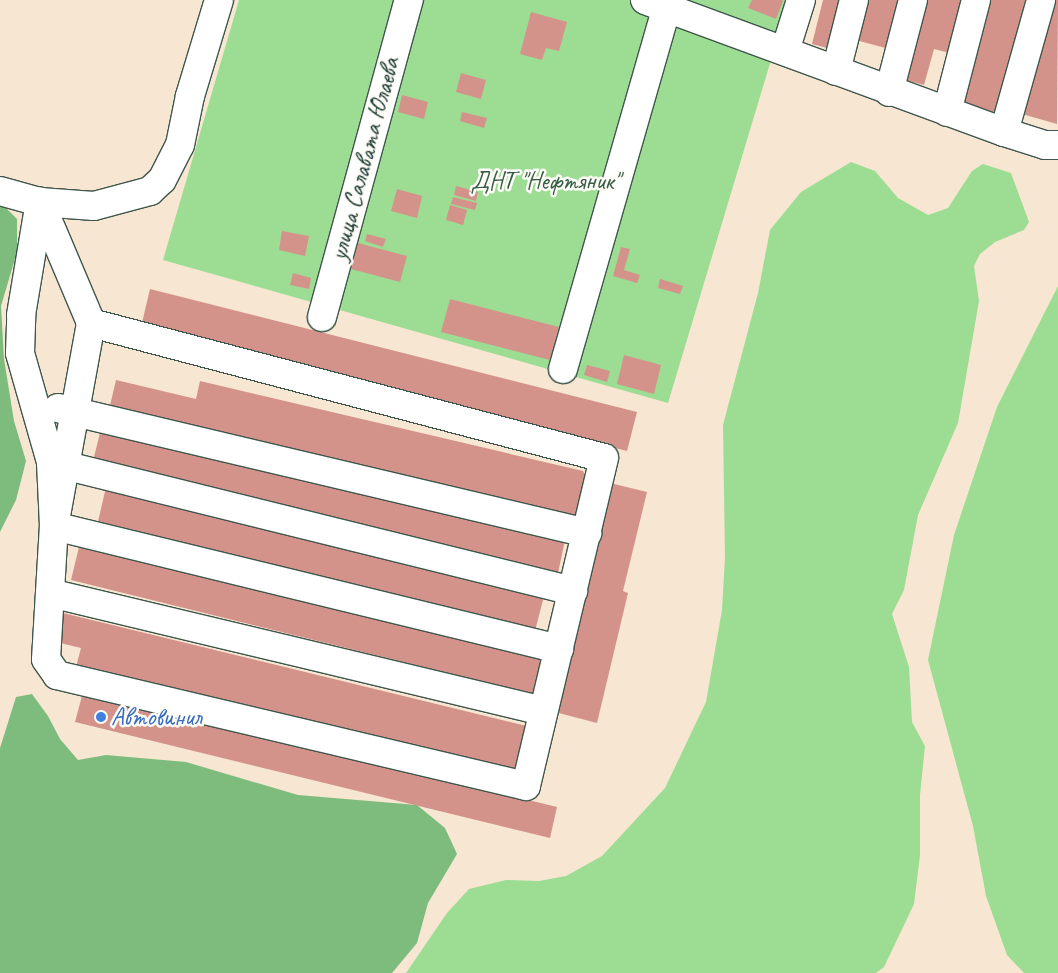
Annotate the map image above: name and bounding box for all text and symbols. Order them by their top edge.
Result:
street label: улица Салавата Юлаева [324,54,406,264]
park label: ДНТ "Нефтяник" [471,166,619,196]
place label: Автовинил [111,702,201,732]
marker: Автовинил [95,711,107,723]

